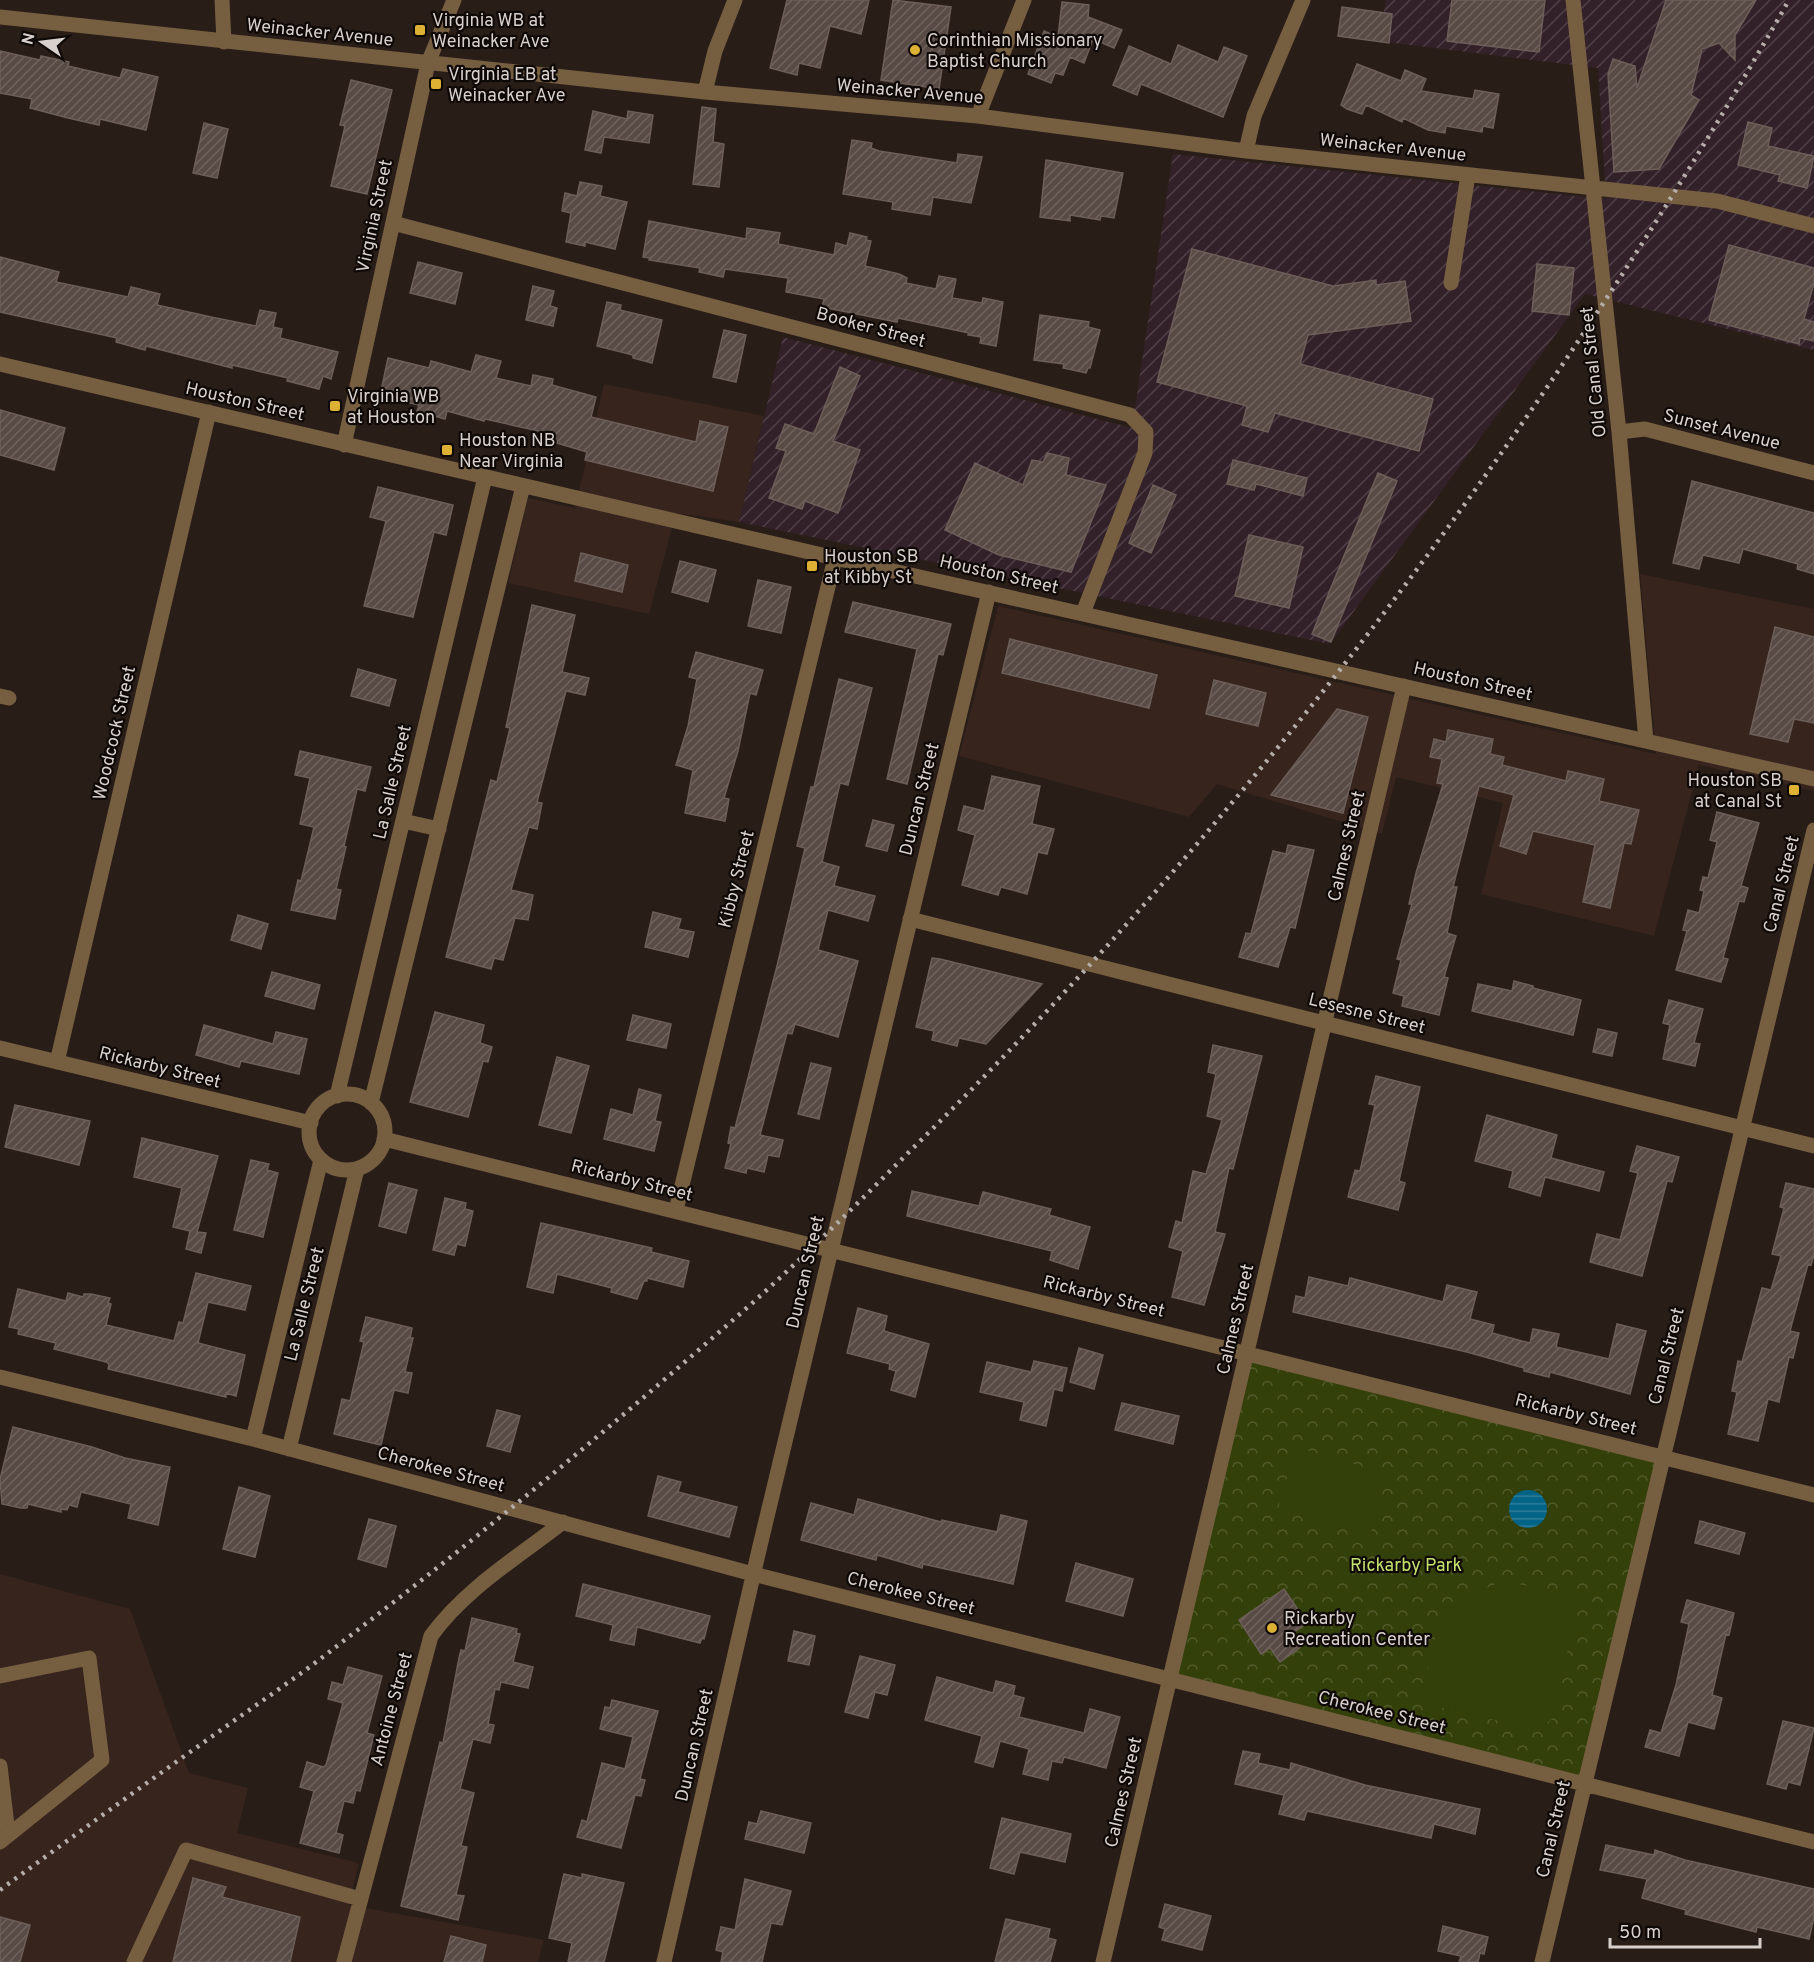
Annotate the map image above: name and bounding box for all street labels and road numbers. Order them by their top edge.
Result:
street label: Weinacker Avenue [245,14,394,53]
street label: Weinacker Avenue [835,75,984,110]
street label: Weinacker Avenue [1318,129,1467,168]
street label: Virginia Street [352,157,399,275]
street label: Booker Street [814,303,928,354]
street label: Old Canal Street [1576,305,1613,439]
street label: Houston Street [183,378,306,427]
street label: Sunset Avenue [1661,405,1782,456]
street label: Houston Street [937,551,1060,600]
street label: Houston Street [1411,658,1534,707]
street label: Woodcock Street [89,664,142,803]
street label: La Salle Street [369,723,418,842]
street label: Duncan Street [895,741,946,858]
street label: Calmes Street [1324,789,1371,904]
street label: Kibby Street [714,828,761,931]
street label: Canal Street [1759,833,1806,935]
street label: Lesesne Street [1306,989,1427,1040]
street label: Rickarby Street [96,1042,223,1095]
street label: Rickarby Street [568,1155,695,1208]
street label: Duncan Street [782,1214,831,1331]
street label: La Salle Street [280,1245,331,1364]
street label: Calmes Street [1213,1262,1260,1377]
street label: Rickarby Street [1040,1271,1167,1324]
street label: Canal Street [1644,1305,1691,1407]
street label: Rickarby Street [1512,1389,1639,1442]
street label: Cherokee Street [374,1442,507,1499]
street label: Cherokee Street [844,1567,977,1621]
street label: Antoine Street [366,1650,419,1769]
street label: Cherokee Street [1315,1686,1448,1740]
street label: Duncan Street [671,1687,720,1804]
street label: Calmes Street [1101,1735,1148,1850]
street label: Canal Street [1532,1778,1577,1880]

